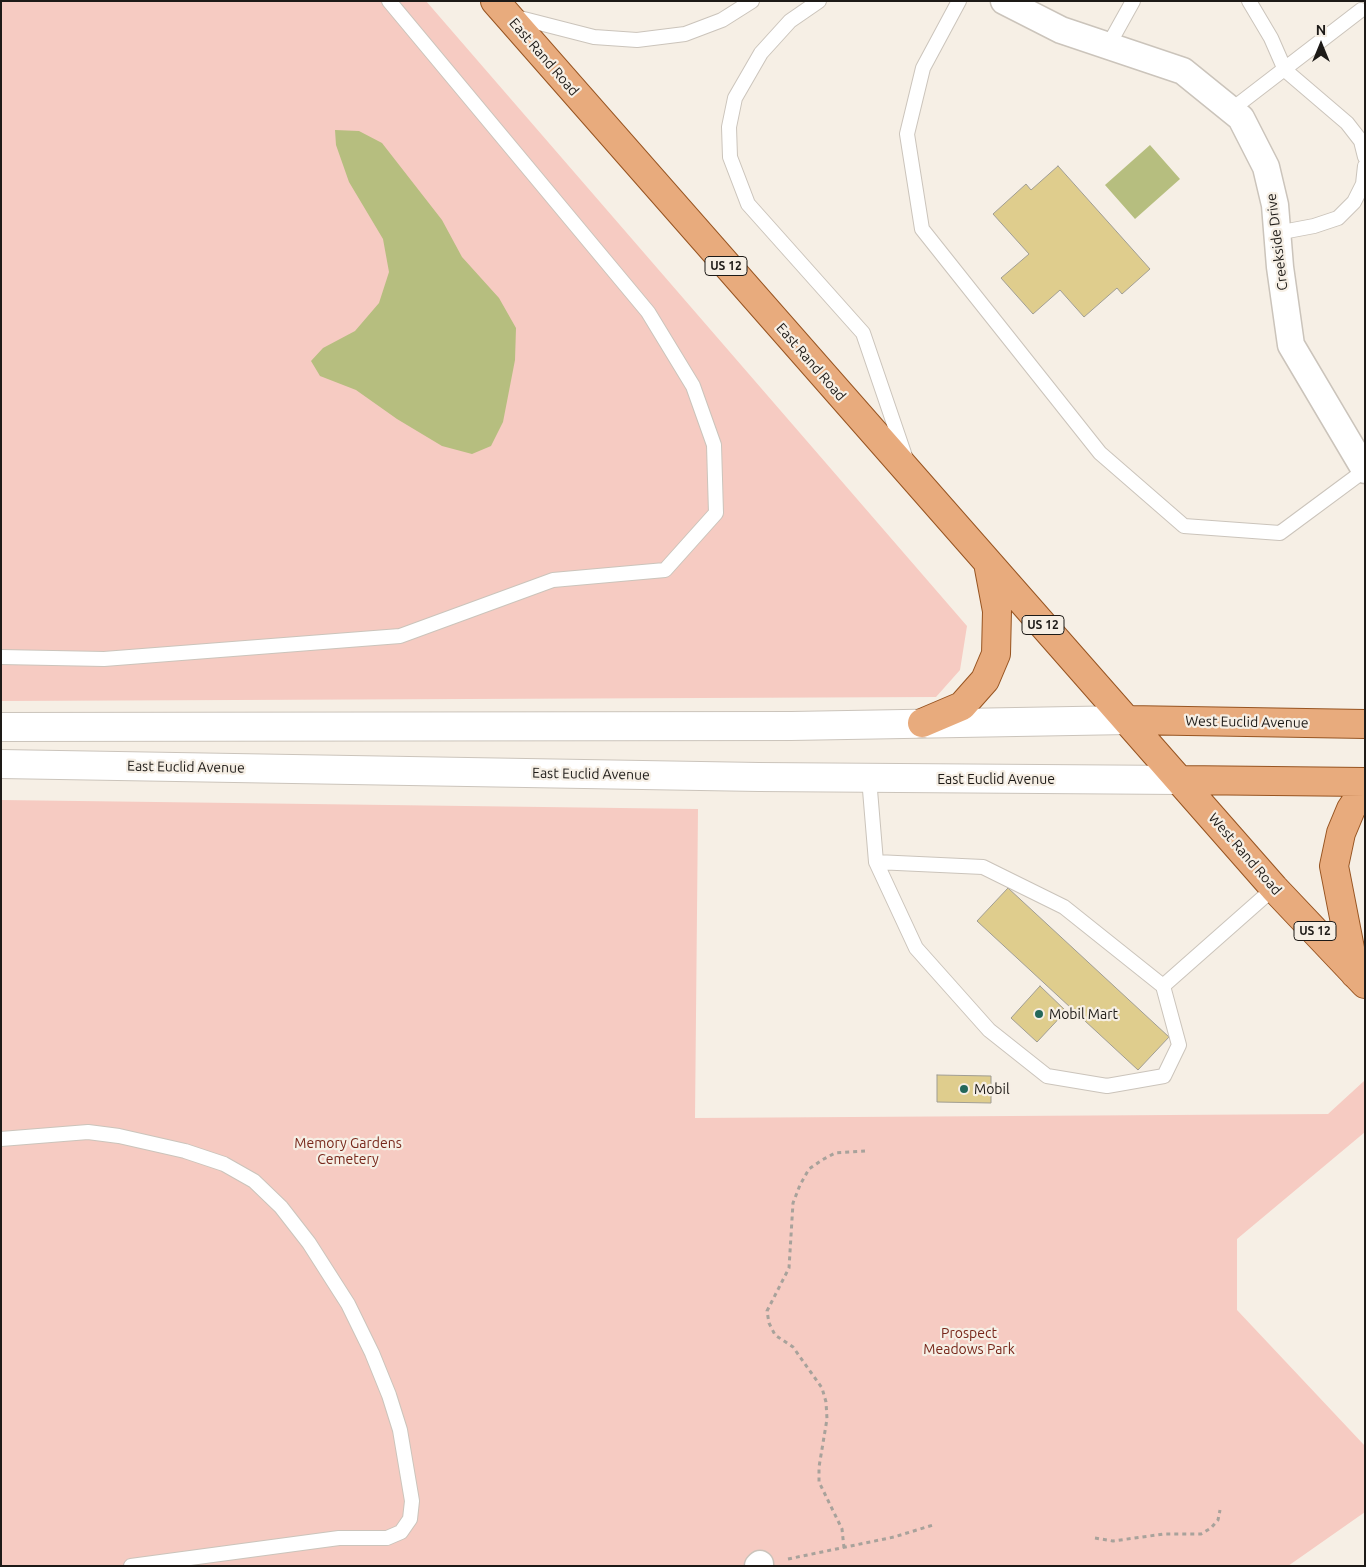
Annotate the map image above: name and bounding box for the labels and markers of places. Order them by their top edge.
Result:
place label: Mobil Mart [1049,1006,1118,1022]
marker: Mobil Mart [1033,1008,1045,1020]
place label: Mobil [974,1081,1010,1097]
marker: Mobil [958,1083,970,1095]

